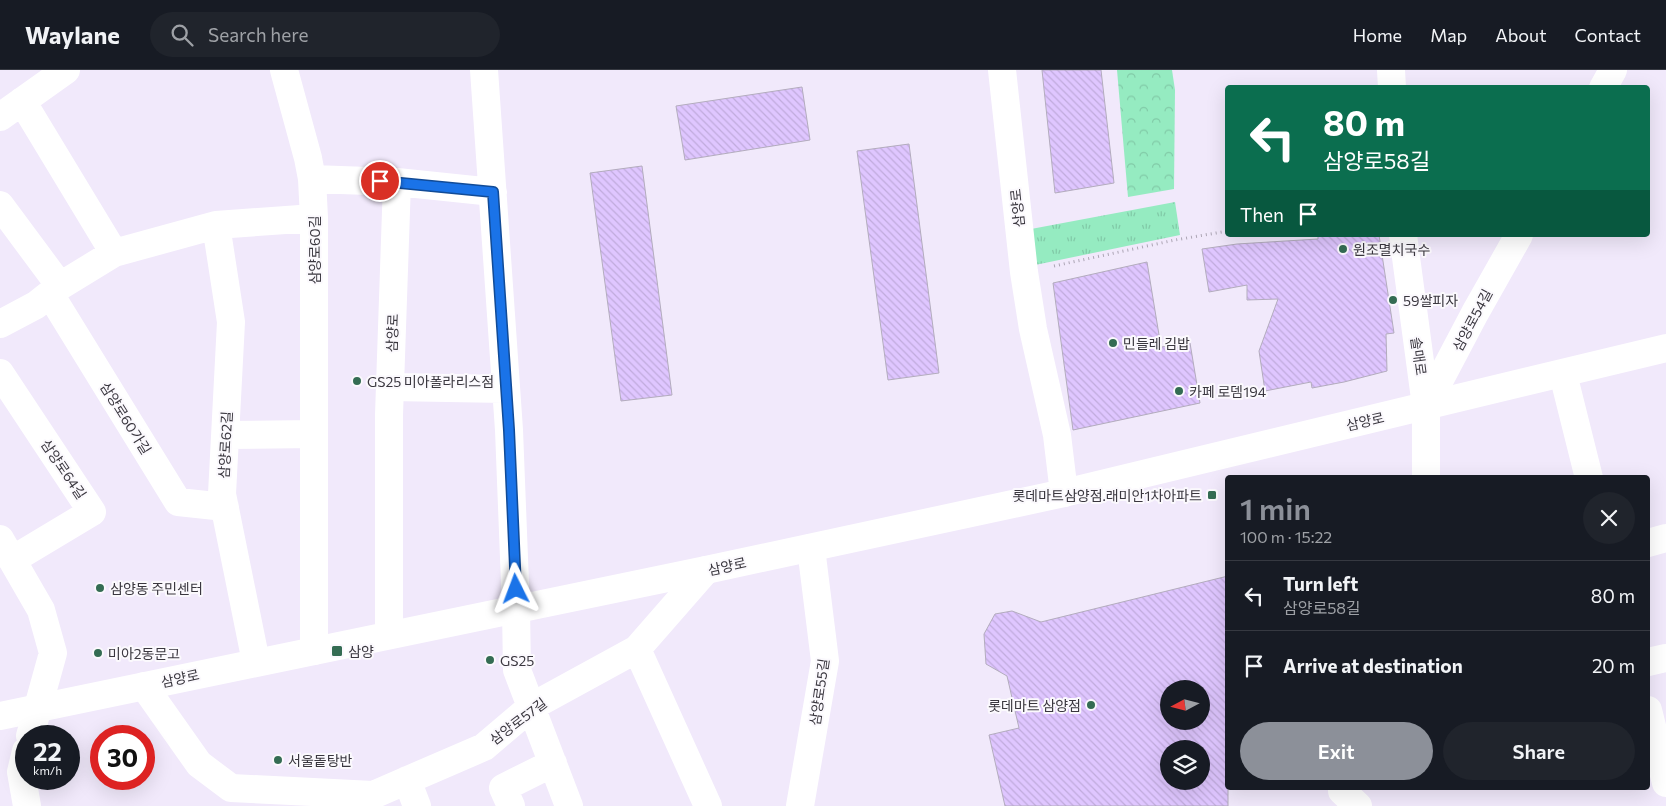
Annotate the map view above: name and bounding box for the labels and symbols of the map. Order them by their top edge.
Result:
pin [359,160,401,202]
street label: 삼양로 [1007,188,1027,228]
street label: 삼양로60길 [306,215,323,285]
place label: 원조멸치국수 [1353,241,1430,258]
marker: 원조멸치국수 [1337,243,1349,255]
street label: 삼양로54길 [1449,286,1495,354]
place label: 59쌀피자 [1403,292,1458,309]
marker: 59쌀피자 [1387,294,1399,306]
street label: 삼양로 [383,313,401,353]
place label: 민들레 김밥 [1123,335,1190,352]
street label: 솔매로 [1408,336,1430,376]
marker: 민들레 김밥 [1107,337,1119,349]
place label: GS25 미아폴라리스점 [367,373,494,390]
marker: GS25 미아폴라리스점 [351,375,363,387]
street label: 삼양로60가길 [97,379,155,457]
place label: 카페 로뎀194 [1189,383,1267,400]
marker: 카페 로뎀194 [1173,385,1185,397]
street label: 삼양로 [1344,408,1386,434]
street label: 삼양로62길 [215,411,235,479]
street label: 삼양로64길 [38,436,90,502]
place label: 롯데마트삼양점.래미안1차아파트 [1012,487,1202,504]
marker: 롯데마트삼양점.래미안1차아파트 [1206,489,1218,501]
street label: 삼양로 [706,554,748,578]
position arrow [489,562,541,614]
place label: 삼양동 주민센터 [110,580,203,597]
marker: 삼양동 주민센터 [94,582,106,594]
place label: 삼양 [348,643,374,660]
marker: 삼양 [330,644,344,658]
place label: 미아2동문고 [108,645,180,662]
marker: 미아2동문고 [92,647,104,659]
place label: GS25 [500,652,534,669]
marker: GS25 [484,654,496,666]
street label: 삼양로55길 [806,657,832,727]
street label: 삼양로 [159,666,201,690]
north arrow [1160,680,1210,730]
street label: 삼양로57길 [486,694,550,748]
place label: 롯데마트 삼양점 [988,697,1081,714]
marker: 롯데마트 삼양점 [1085,699,1097,711]
speed limit sign: 30 [90,725,155,790]
place label: 서울돝탕반 [288,752,353,769]
marker: 서울돝탕반 [272,754,284,766]

